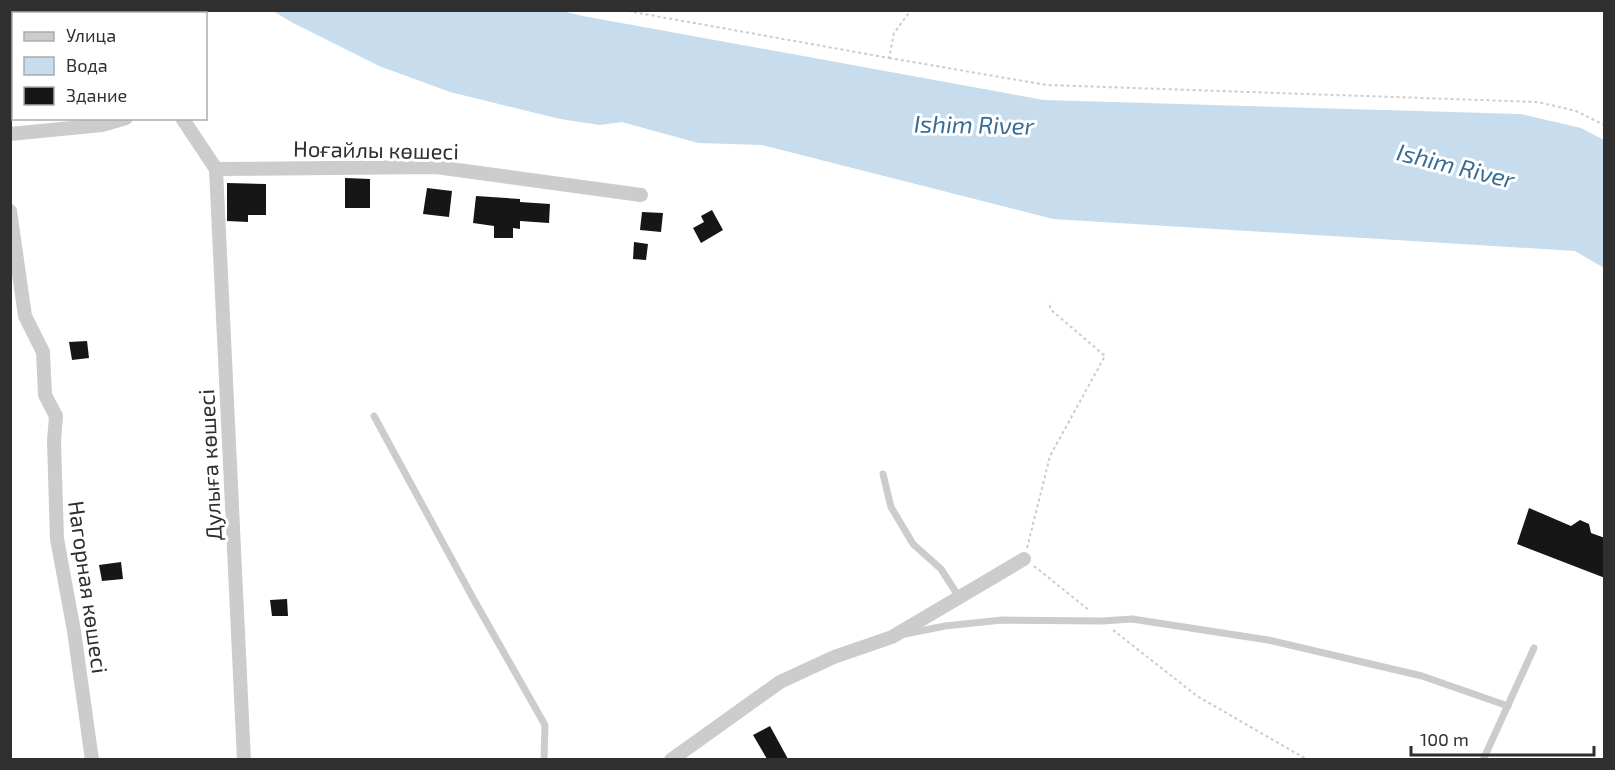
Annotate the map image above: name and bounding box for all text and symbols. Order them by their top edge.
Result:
legend [12,12,207,120]
text: Улица [66,24,116,46]
text: Вода [66,54,108,76]
text: Здание [66,84,127,106]
water label: Ishim River [914,108,1035,140]
street label: Ноғайлы көшесі [293,135,459,163]
water label: Ishim River [1394,136,1518,194]
street label: Дулыға көшесі [192,389,227,541]
street label: Нагорная көшесі [64,499,114,675]
scale bar [1411,719,1594,757]
text: 100 m [1420,728,1469,750]

